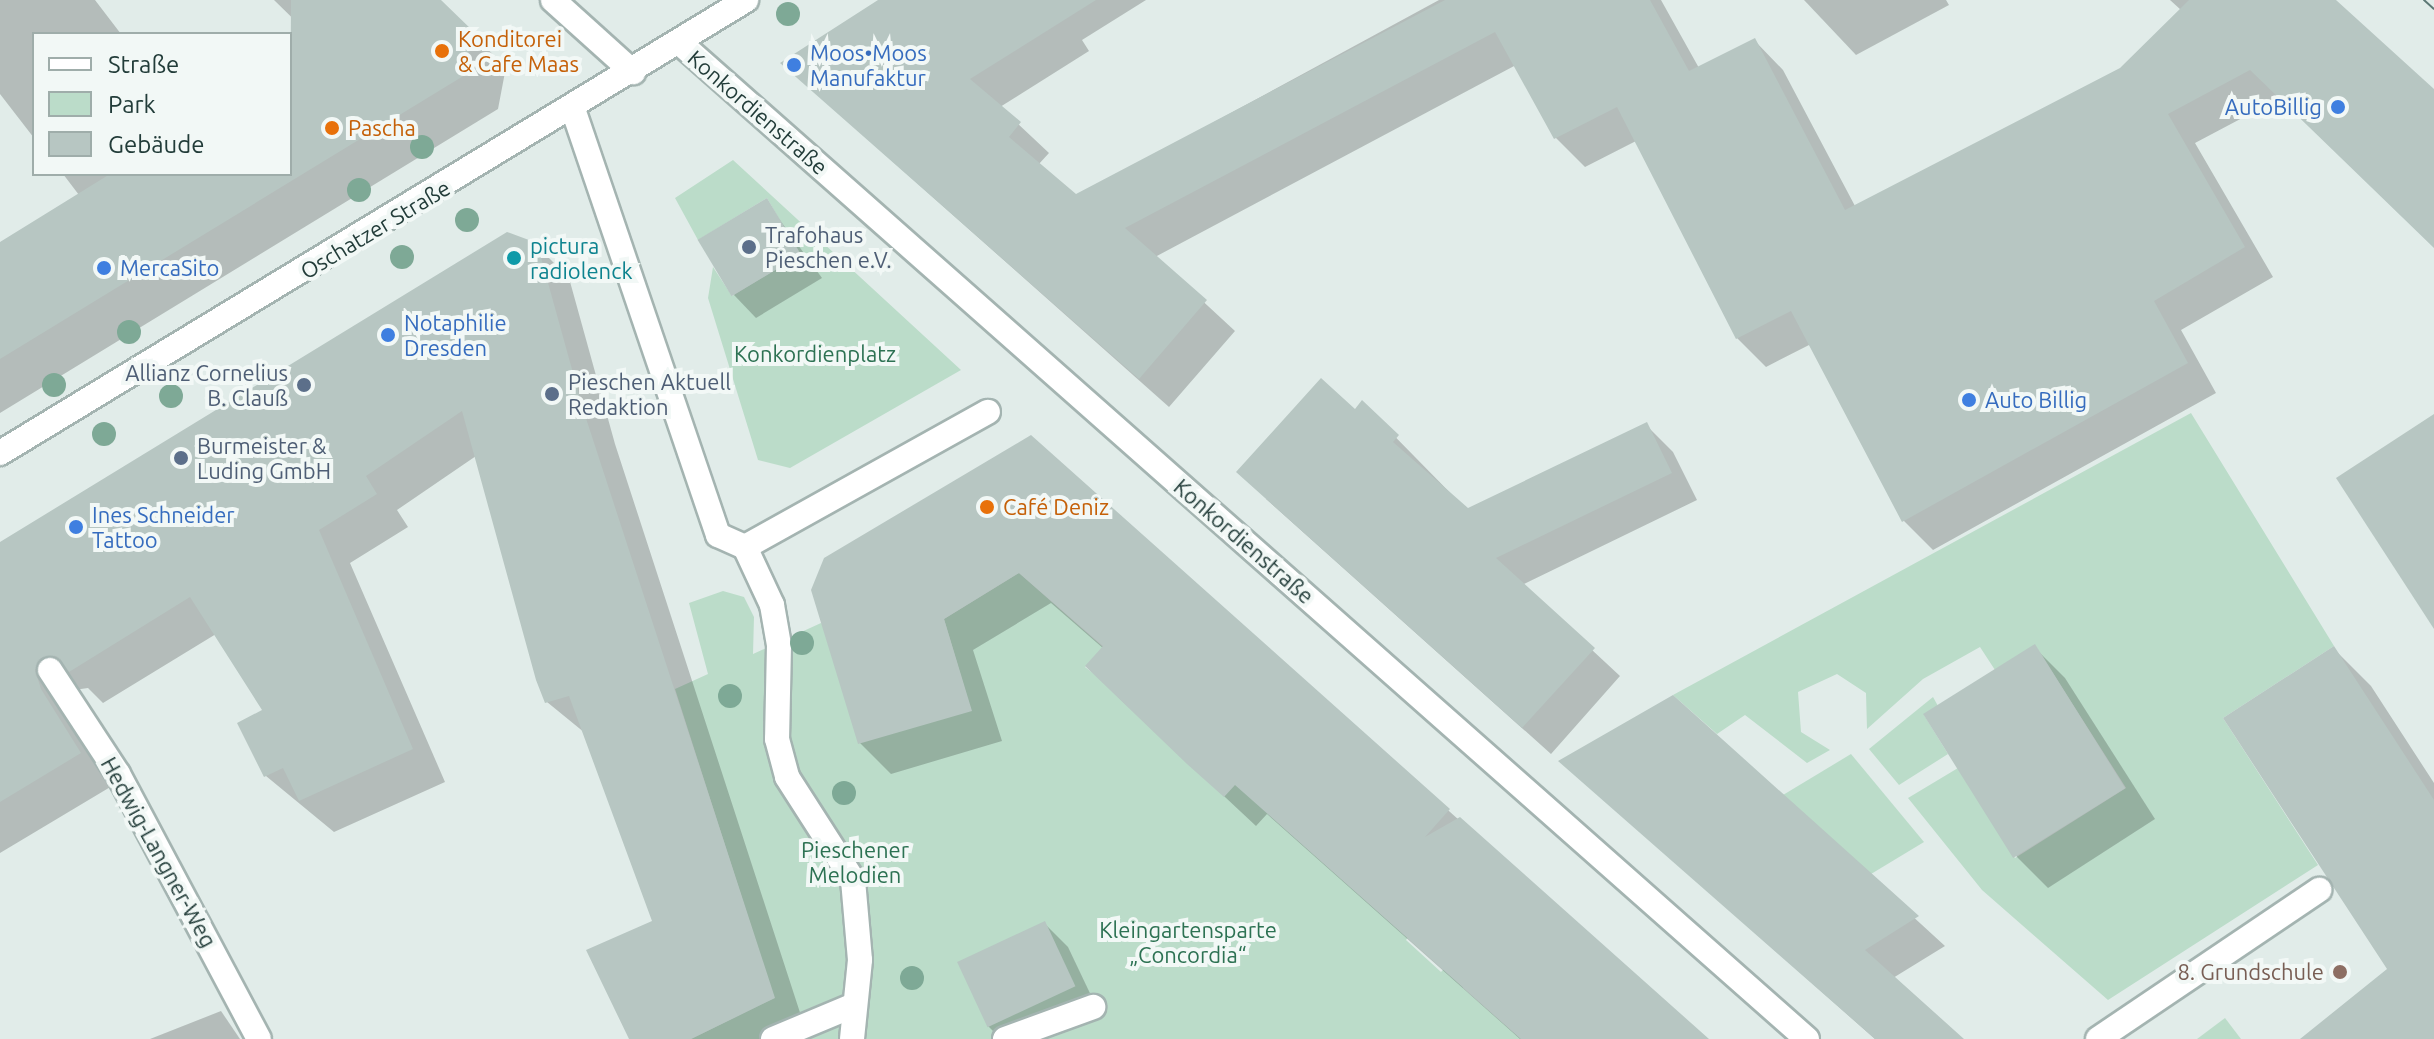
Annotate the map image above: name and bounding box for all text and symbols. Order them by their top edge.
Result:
place label: Konditorei & Cafe Maas [458,25,579,76]
legend [32,32,292,176]
place label: Moos•Moos Manufaktur [810,39,927,90]
marker: Konditorei & Cafe Maas [433,42,451,60]
street label: Konkordienstraße [683,44,833,180]
text: Straße [108,51,179,78]
marker: Moos•Moos Manufaktur [785,56,803,74]
text: Park [108,91,156,118]
place label: AutoBillig [2225,94,2322,120]
marker: AutoBillig [2329,98,2347,116]
place label: Pascha [348,115,416,141]
marker: Pascha [323,119,341,137]
text: Gebäude [108,131,205,158]
street label: Oschatzer Straße [295,174,455,284]
place label: Trafohaus Pieschen e.V. [765,221,892,272]
place label: pictura radiolenck [530,232,633,284]
marker: Trafohaus Pieschen e.V. [740,238,758,256]
marker: pictura radiolenck [505,249,523,267]
place label: MercaSito [120,255,219,281]
marker: MercaSito [95,259,113,277]
place label: Notaphilie Dresden [404,309,507,360]
marker: Notaphilie Dresden [379,326,397,344]
park label: Konkordienplatz [734,341,896,367]
place label: Allianz Cornelius B. Clauß [125,359,288,410]
place label: Pieschen Aktuell Redaktion [568,368,731,420]
marker: Allianz Cornelius B. Clauß [295,376,313,394]
marker: Pieschen Aktuell Redaktion [543,385,561,403]
place label: Auto Billig [1985,387,2087,413]
marker: Auto Billig [1960,391,1978,409]
place label: Burmeister & Luding GmbH [197,432,331,484]
marker: Burmeister & Luding GmbH [172,449,190,467]
street label: Konkordienstraße [1169,473,1319,609]
place label: Café Deniz [1003,494,1109,520]
marker: Café Deniz [978,498,996,516]
place label: Ines Schneider Tattoo [92,501,235,552]
marker: Ines Schneider Tattoo [67,518,85,536]
street label: Hedwig-Langner-Weg [96,752,222,952]
park label: Pieschener Melodien [801,836,909,888]
park label: Kleingartensparte „Concordia“ [1099,916,1277,968]
place label: 8. Grundschule [2177,959,2324,985]
marker: 8. Grundschule [2331,963,2349,981]

